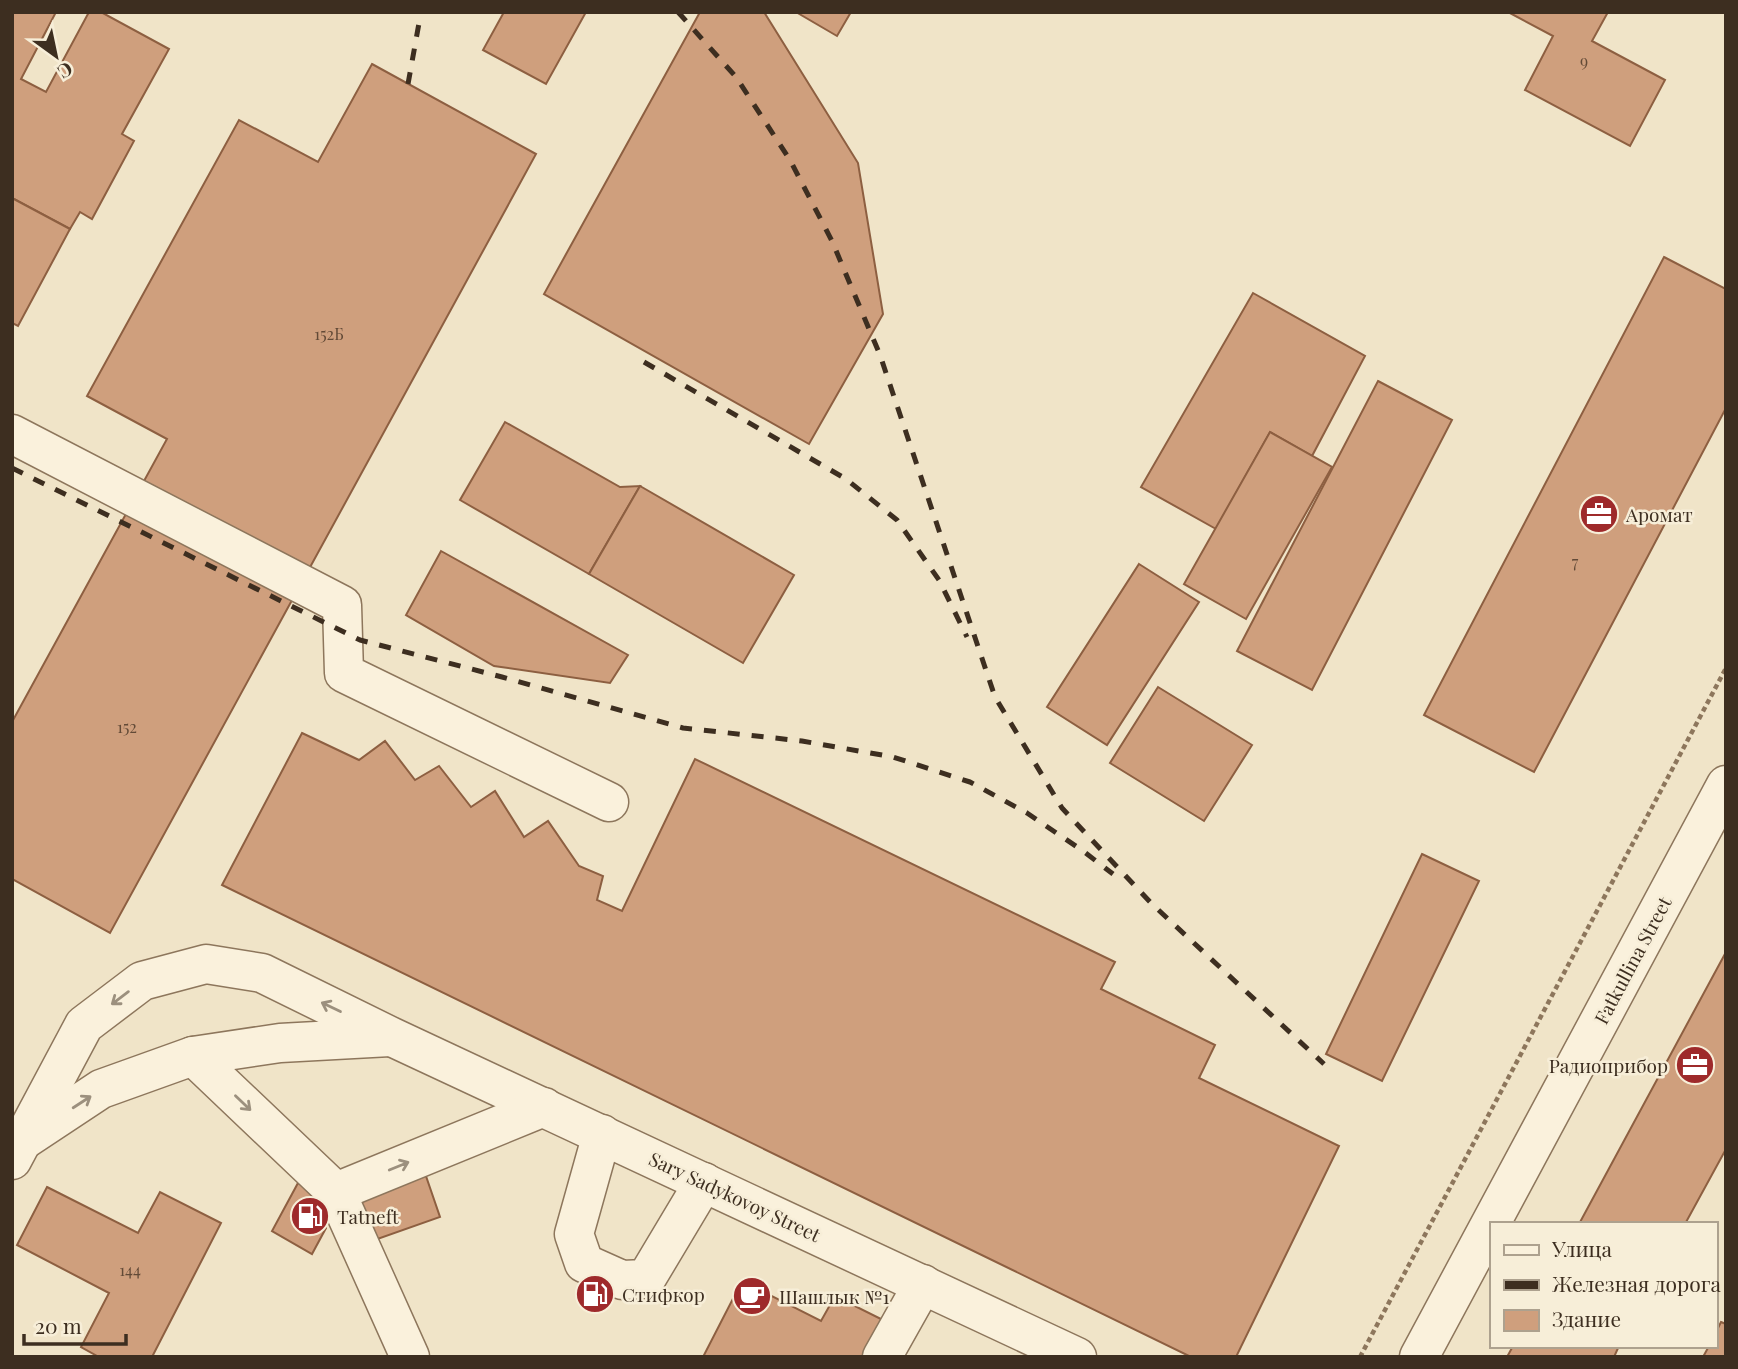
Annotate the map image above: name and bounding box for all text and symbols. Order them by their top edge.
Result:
north arrow [21,21,91,91]
house number: 9 [1580,50,1588,71]
text: С [53,57,79,86]
house number: 152Б [314,323,344,344]
office icon: Аромат [1578,493,1620,535]
place label: Аромат [1625,501,1693,527]
house number: 7 [1572,551,1579,572]
house number: 152 [117,716,137,737]
street label: Fatkullina Street [1587,891,1677,1028]
one-way arrow [111,991,130,1006]
one-way arrow [321,999,342,1013]
office icon: Радиоприбор [1674,1044,1716,1086]
place label: Радиоприбор [1549,1052,1668,1078]
one-way arrow [71,1095,91,1109]
one-way arrow [234,1095,251,1112]
street label: Sary Sadykovoy Street [645,1145,825,1247]
one-way arrow [387,1159,409,1172]
fuel station icon: Tatneft [289,1195,331,1237]
place label: Tatneft [337,1203,399,1229]
legend [1490,1222,1717,1348]
text: Улица [1551,1234,1613,1262]
house number: 144 [119,1259,141,1280]
text: Железная дорога [1552,1269,1721,1297]
fuel station icon: Стифкор [574,1273,616,1315]
cafe icon: Шашлык №1 [731,1275,773,1317]
place label: Стифкор [622,1281,705,1307]
place label: Шашлык №1 [779,1283,890,1309]
scale bar [24,1302,126,1346]
text: Здание [1552,1304,1621,1332]
text: 20 m [35,1311,82,1339]

